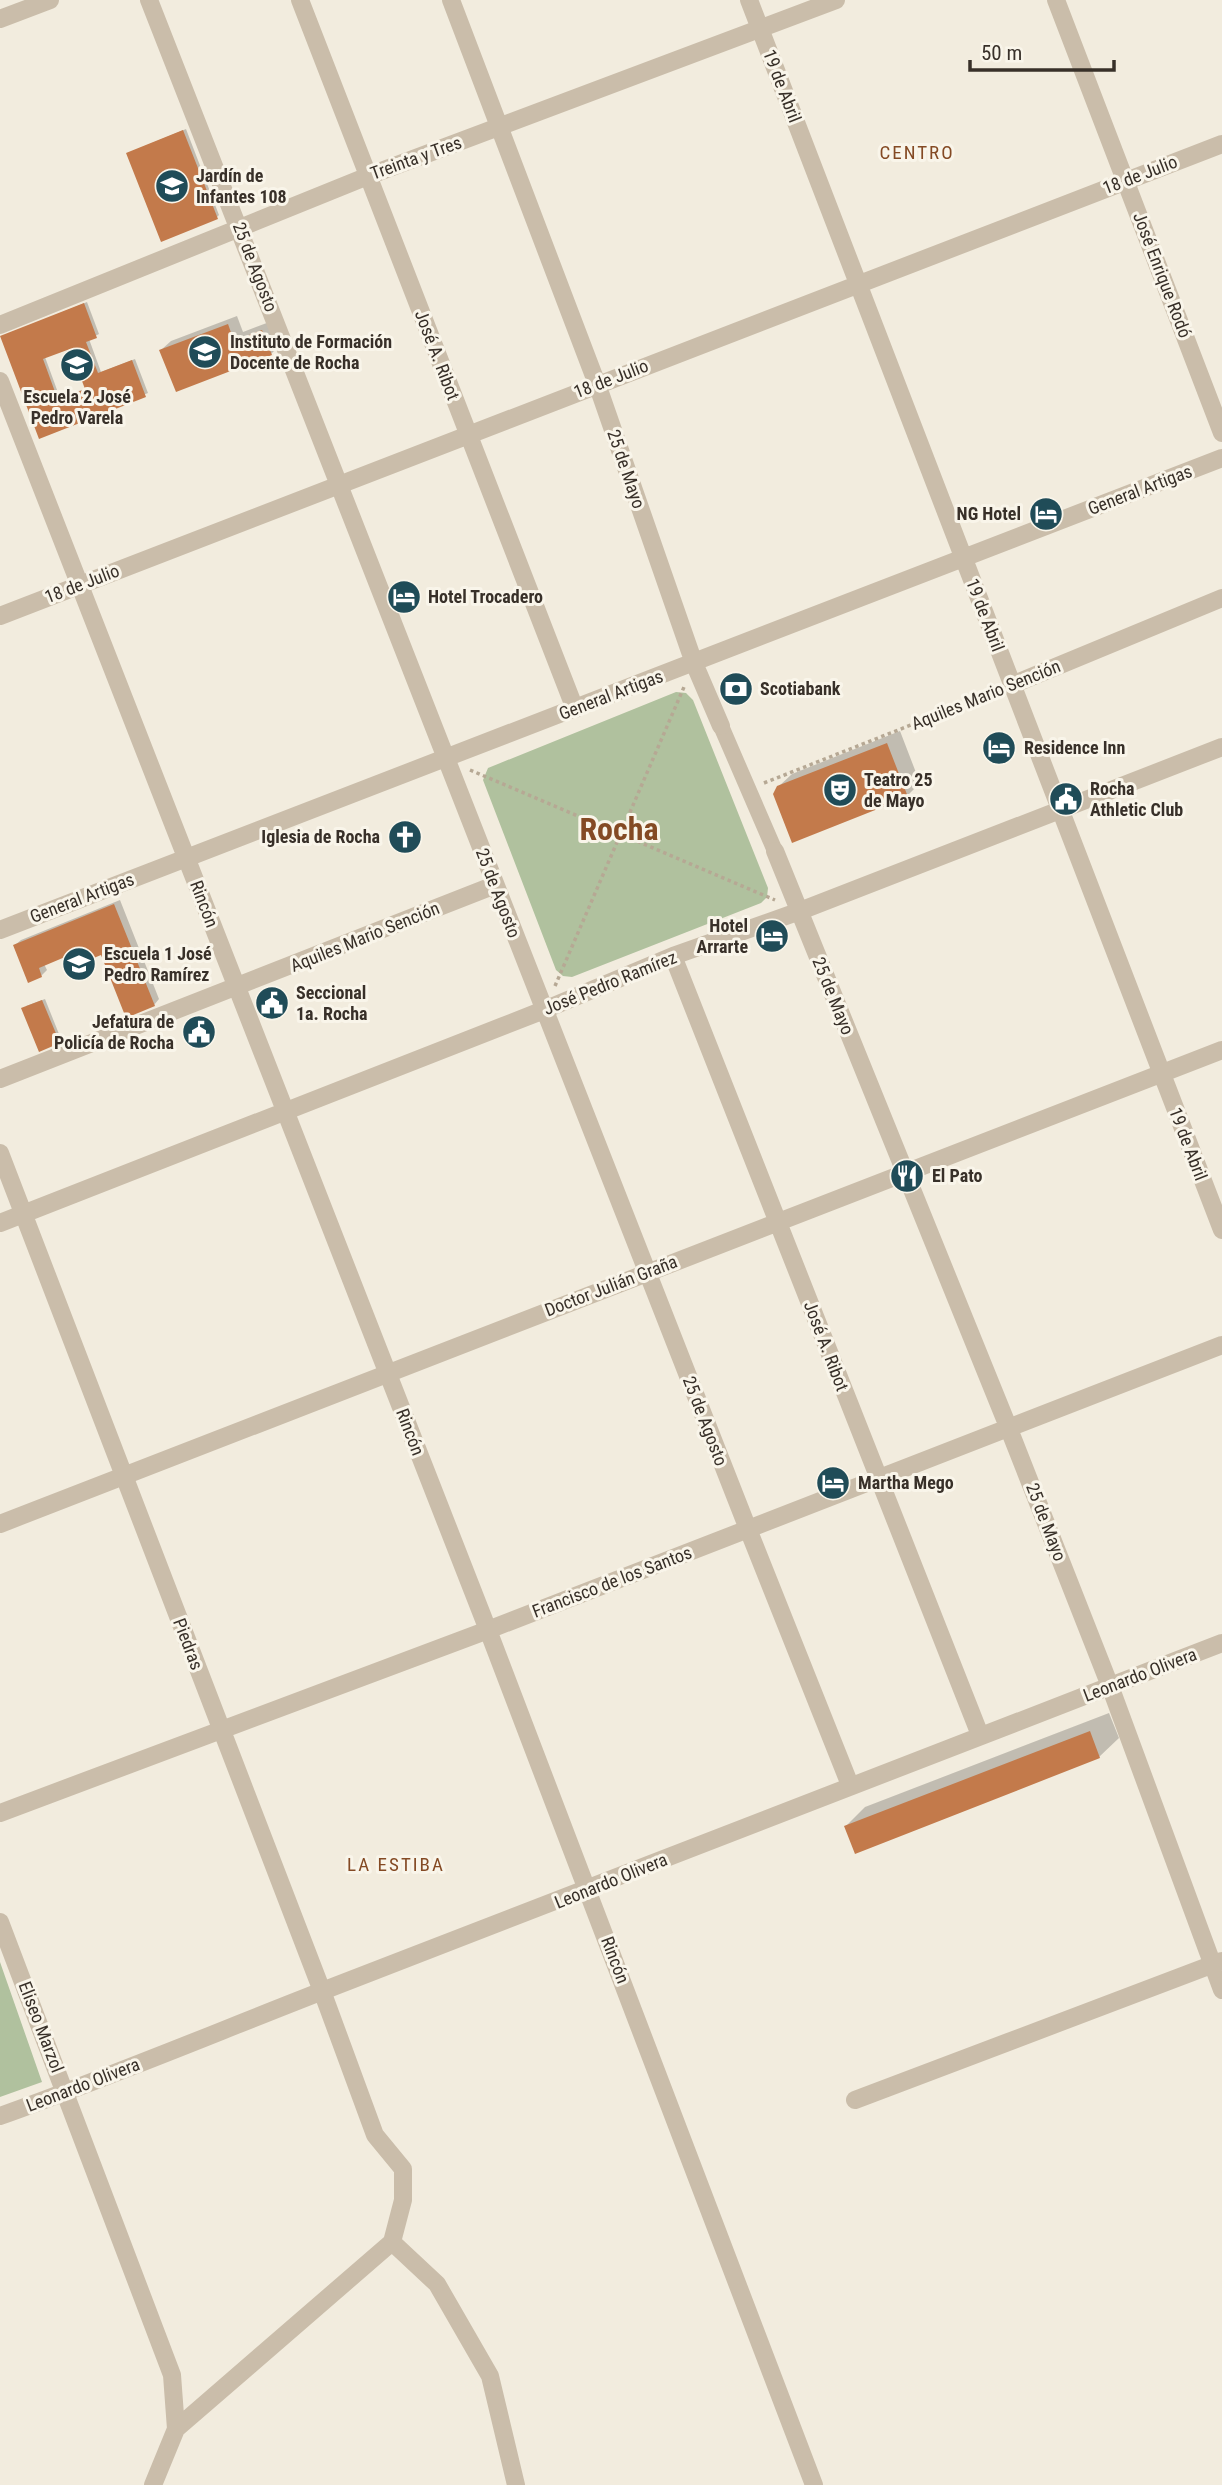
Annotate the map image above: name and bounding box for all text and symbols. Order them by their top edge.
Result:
scale bar [970,28,1114,72]
text: 50 m [981,41,1022,65]
street label: 19 de Abril [759,46,806,125]
street label: Treinta y Tres [367,131,464,184]
district label: CENTRO [879,141,955,164]
street label: 18 de Julio [1100,151,1180,198]
place label: Jardín de Infantes 108 [196,165,287,207]
school or university icon: Jardín de Infantes 108 [153,167,191,205]
street label: José Enrique Rodó [1129,209,1196,340]
street label: 25 de Agosto [229,219,282,315]
street label: José A. Ribot [411,307,464,403]
place label: Instituto de Formación Docente de Rocha [230,331,392,373]
school or university icon: Instituto de Formación Docente de Rocha [186,333,224,371]
school or university icon: Escuela 2 José Pedro Varela [58,346,96,384]
street label: 18 de Julio [571,355,651,402]
place label: Escuela 2 José Pedro Varela [23,386,131,428]
street label: 25 de Mayo [603,427,650,511]
street label: General Artigas [1085,460,1195,519]
hotel icon: NG Hotel [1027,495,1065,533]
place label: NG Hotel [957,503,1021,524]
street label: 18 de Julio [42,560,122,607]
street label: 19 de Abril [962,575,1009,654]
hotel icon: Hotel Trocadero [385,578,423,616]
place label: Hotel Trocadero [428,586,543,607]
street label: Aquiles Mario Sención [908,655,1063,734]
street label: General Artigas [556,665,666,724]
bank icon: Scotiabank [717,670,755,708]
place label: Scotiabank [760,678,841,699]
hotel icon: Residence Inn [980,729,1018,767]
place label: Residence Inn [1024,737,1125,758]
place label: Teatro 25 de Mayo [864,769,933,811]
theatre icon: Teatro 25 de Mayo [821,771,859,809]
place label: Rocha Athletic Club [1090,778,1183,820]
public building icon: Rocha Athletic Club [1047,780,1085,818]
district label: Rocha [579,810,659,848]
church icon: Iglesia de Rocha [386,818,424,856]
place label: Iglesia de Rocha [261,826,380,847]
street label: 25 de Agosto [472,845,525,941]
street label: General Artigas [27,868,137,927]
street label: Rincón [186,877,223,930]
street label: Aquiles Mario Sención [287,897,442,976]
place label: Hotel Arrarte [697,915,748,957]
hotel icon: Hotel Arrarte [753,917,791,955]
place label: Escuela 1 José Pedro Ramírez [104,943,212,985]
school or university icon: Escuela 1 José Pedro Ramírez [60,945,98,983]
street label: José Pedro Ramírez [540,946,680,1019]
street label: 25 de Mayo [808,954,859,1038]
place label: Seccional 1a. Rocha [296,982,368,1024]
public building icon: Seccional 1a. Rocha [253,984,291,1022]
place label: Jefatura de Policía de Rocha [54,1011,174,1053]
public building icon: Jefatura de Policía de Rocha [180,1013,218,1051]
street label: 19 de Abril [1165,1104,1212,1183]
restaurant icon: El Pato [888,1157,926,1195]
place label: El Pato [932,1165,982,1186]
street label: Doctor Julián Graña [542,1251,680,1320]
street label: José A. Ribot [800,1298,853,1394]
street label: 25 de Agosto [679,1373,732,1469]
street label: Rincón [392,1405,429,1458]
hotel icon: Martha Mego [814,1464,852,1502]
place label: Martha Mego [858,1472,954,1493]
street label: 25 de Mayo [1022,1480,1071,1564]
street label: Francisco de los Santos [529,1541,695,1622]
street label: Piedras [169,1615,208,1673]
street label: Leonardo Olivera [1080,1643,1199,1706]
street label: Leonardo Olivera [551,1848,670,1913]
district label: LA ESTIBA [347,1853,445,1876]
street label: Rincón [597,1933,634,1986]
street label: Eliseo Marzol [15,1978,68,2075]
street label: Leonardo Olivera [23,2053,142,2116]

